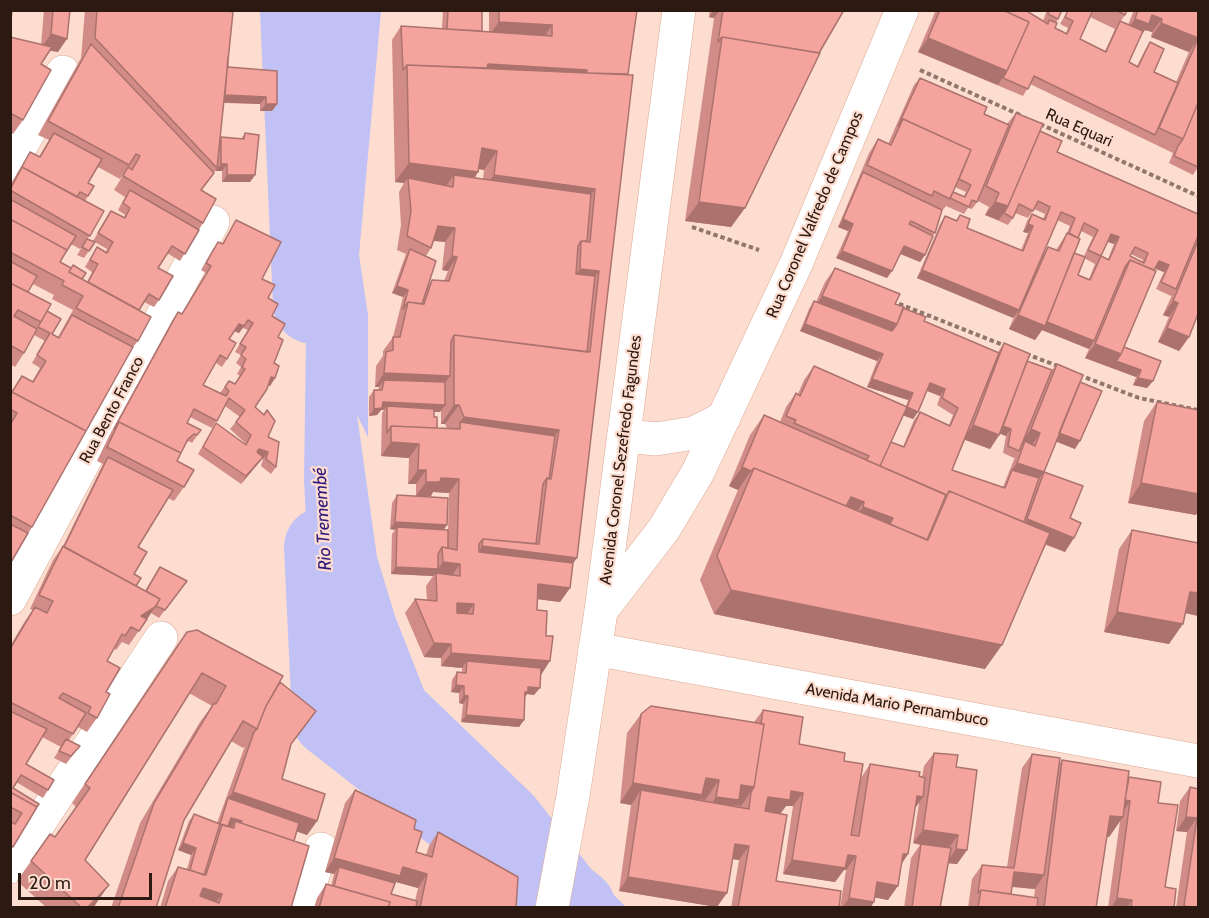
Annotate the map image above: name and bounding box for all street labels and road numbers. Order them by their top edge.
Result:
street label: Rua Equari [1043,105,1115,151]
street label: Rua Coronel Valfredo de Campos [763,109,867,321]
street label: Avenida Coronel Sezefredo Fagundes [596,334,646,586]
street label: Rua Bento Franco [76,353,148,467]
street label: Avenida Mario Pernambuco [804,679,990,731]

